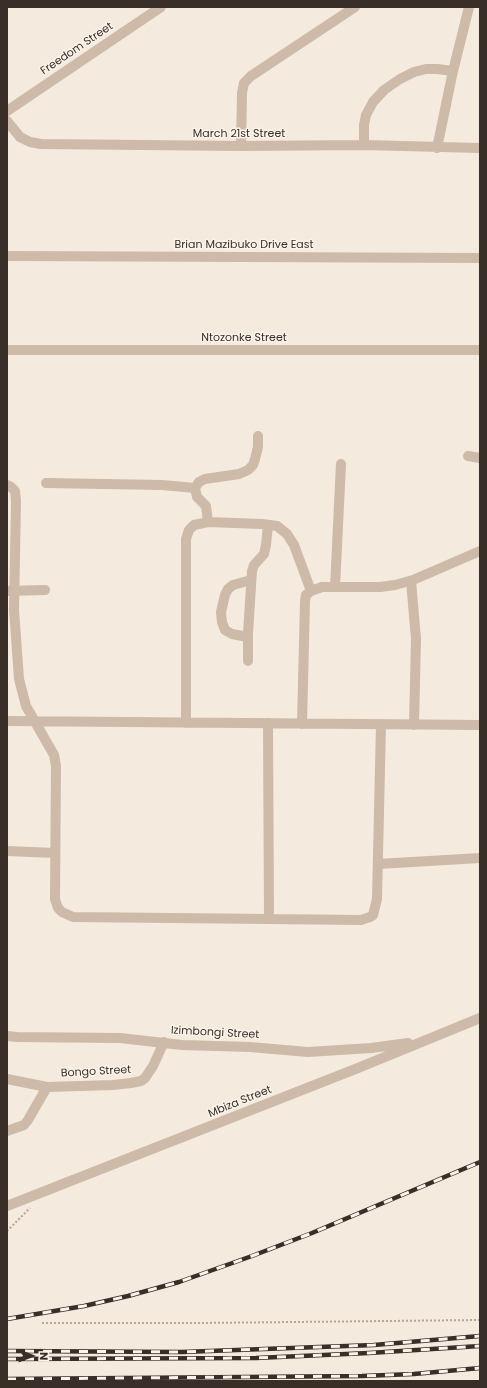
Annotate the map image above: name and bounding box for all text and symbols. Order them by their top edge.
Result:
street label: Freedom Street [38,20,116,78]
street label: March 21st Street [193,127,285,141]
street label: Brian Mazibuko Drive East [174,238,314,252]
street label: Ntozonke Street [201,331,287,345]
street label: Izimbongi Street [170,1024,260,1042]
street label: Bongo Street [60,1064,132,1080]
street label: Mbiza Street [206,1083,274,1121]
north arrow [12,1336,52,1376]
text: N [36,1352,52,1360]

